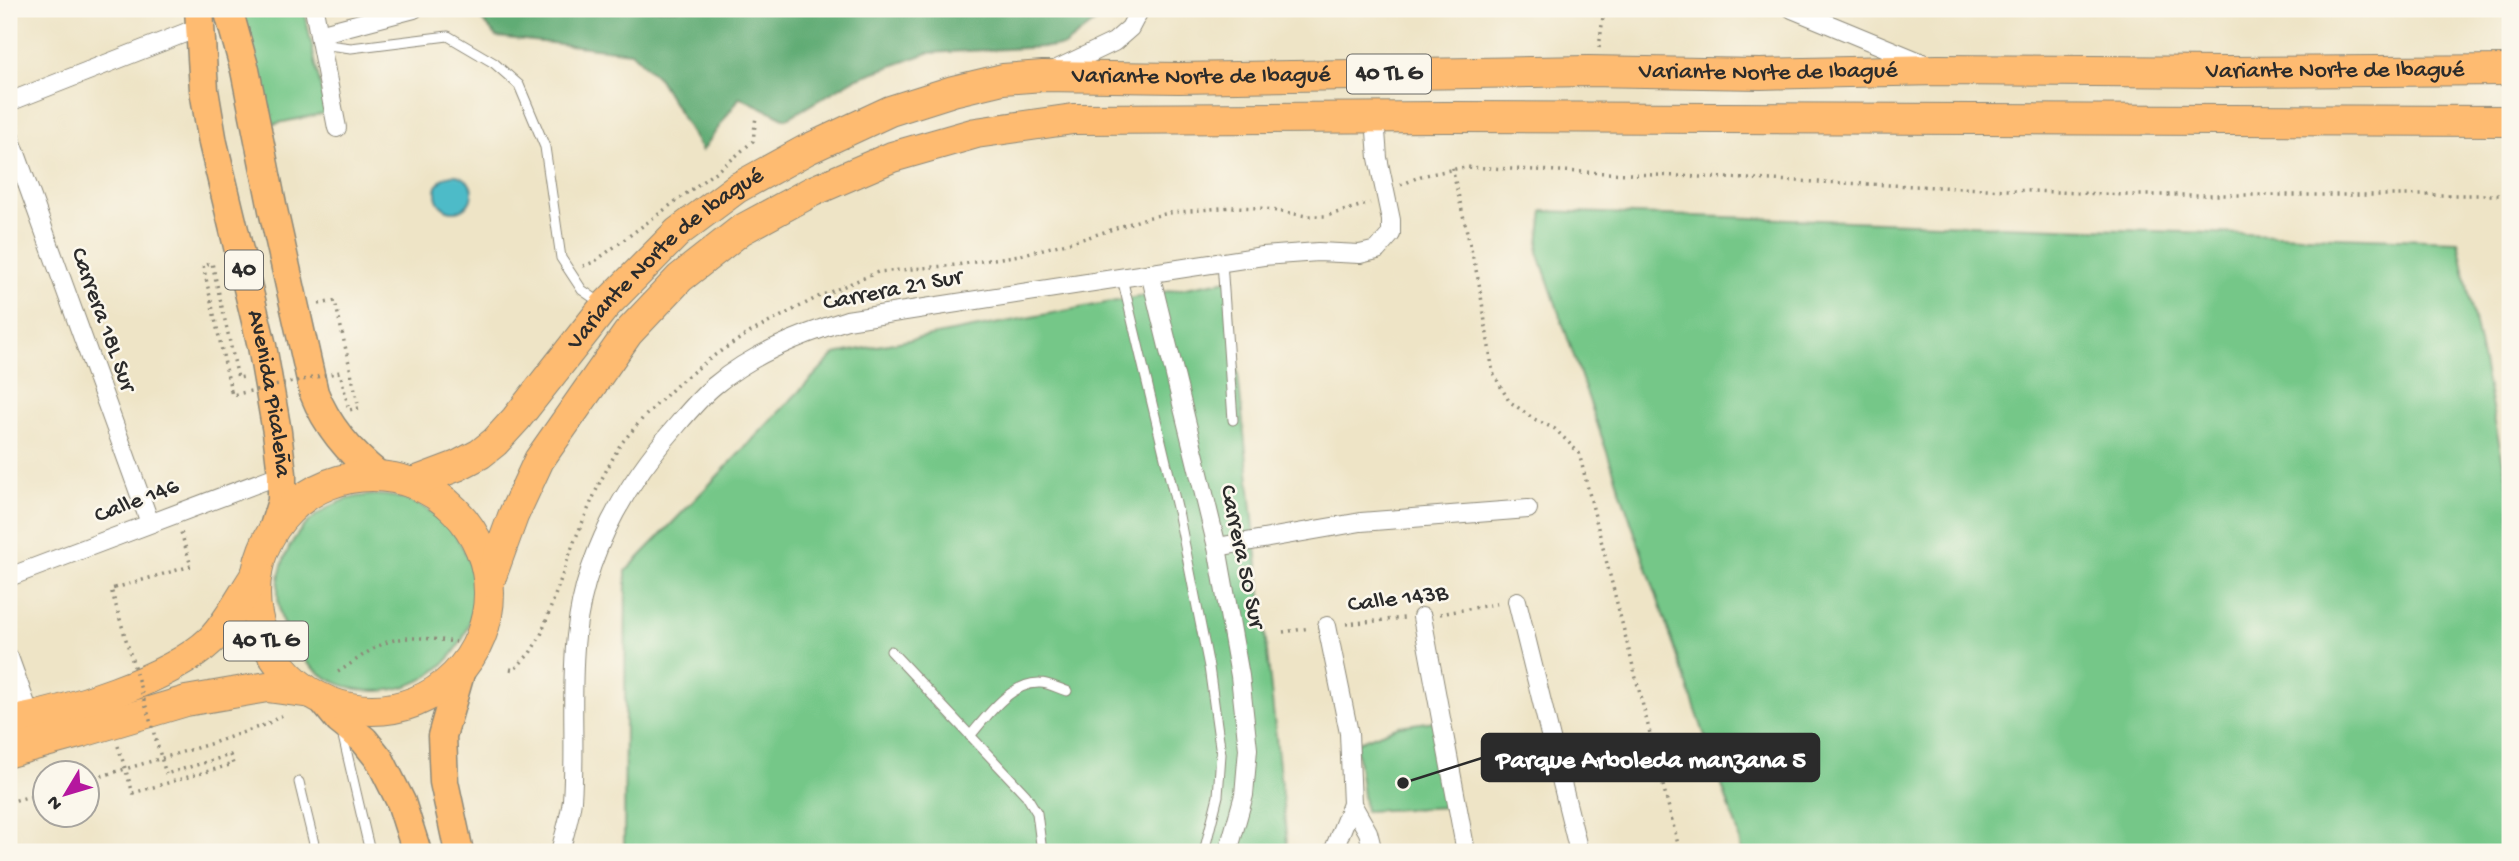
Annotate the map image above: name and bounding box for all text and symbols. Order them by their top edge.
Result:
road number: 40 TL G [1347,54,1431,94]
street label: Variante Norte de Ibagué [1637,56,1898,88]
street label: Variante Norte de Ibagué [2205,56,2465,87]
street label: Variante Norte de Ibagué [1071,61,1331,93]
street label: Variante Norte de Ibagué [560,161,770,357]
street label: Carrera 18L Sur [62,244,142,398]
road number: 40 [225,250,263,290]
street label: Carrera 21 Sur [821,263,968,319]
street label: Avenida Picaleña [239,307,297,480]
street label: Calle 146 [91,472,184,531]
street label: Carrera 50 Sur [1212,483,1271,634]
street label: Calle 143B [1346,579,1450,621]
road number: 40 TL G [224,622,308,660]
callout: Parque Arboleda manzana 5 [1482,734,1819,781]
text: Parque Arboleda manzana 5 [1494,747,1806,778]
north arrow [32,760,102,830]
text: N [42,790,68,814]

